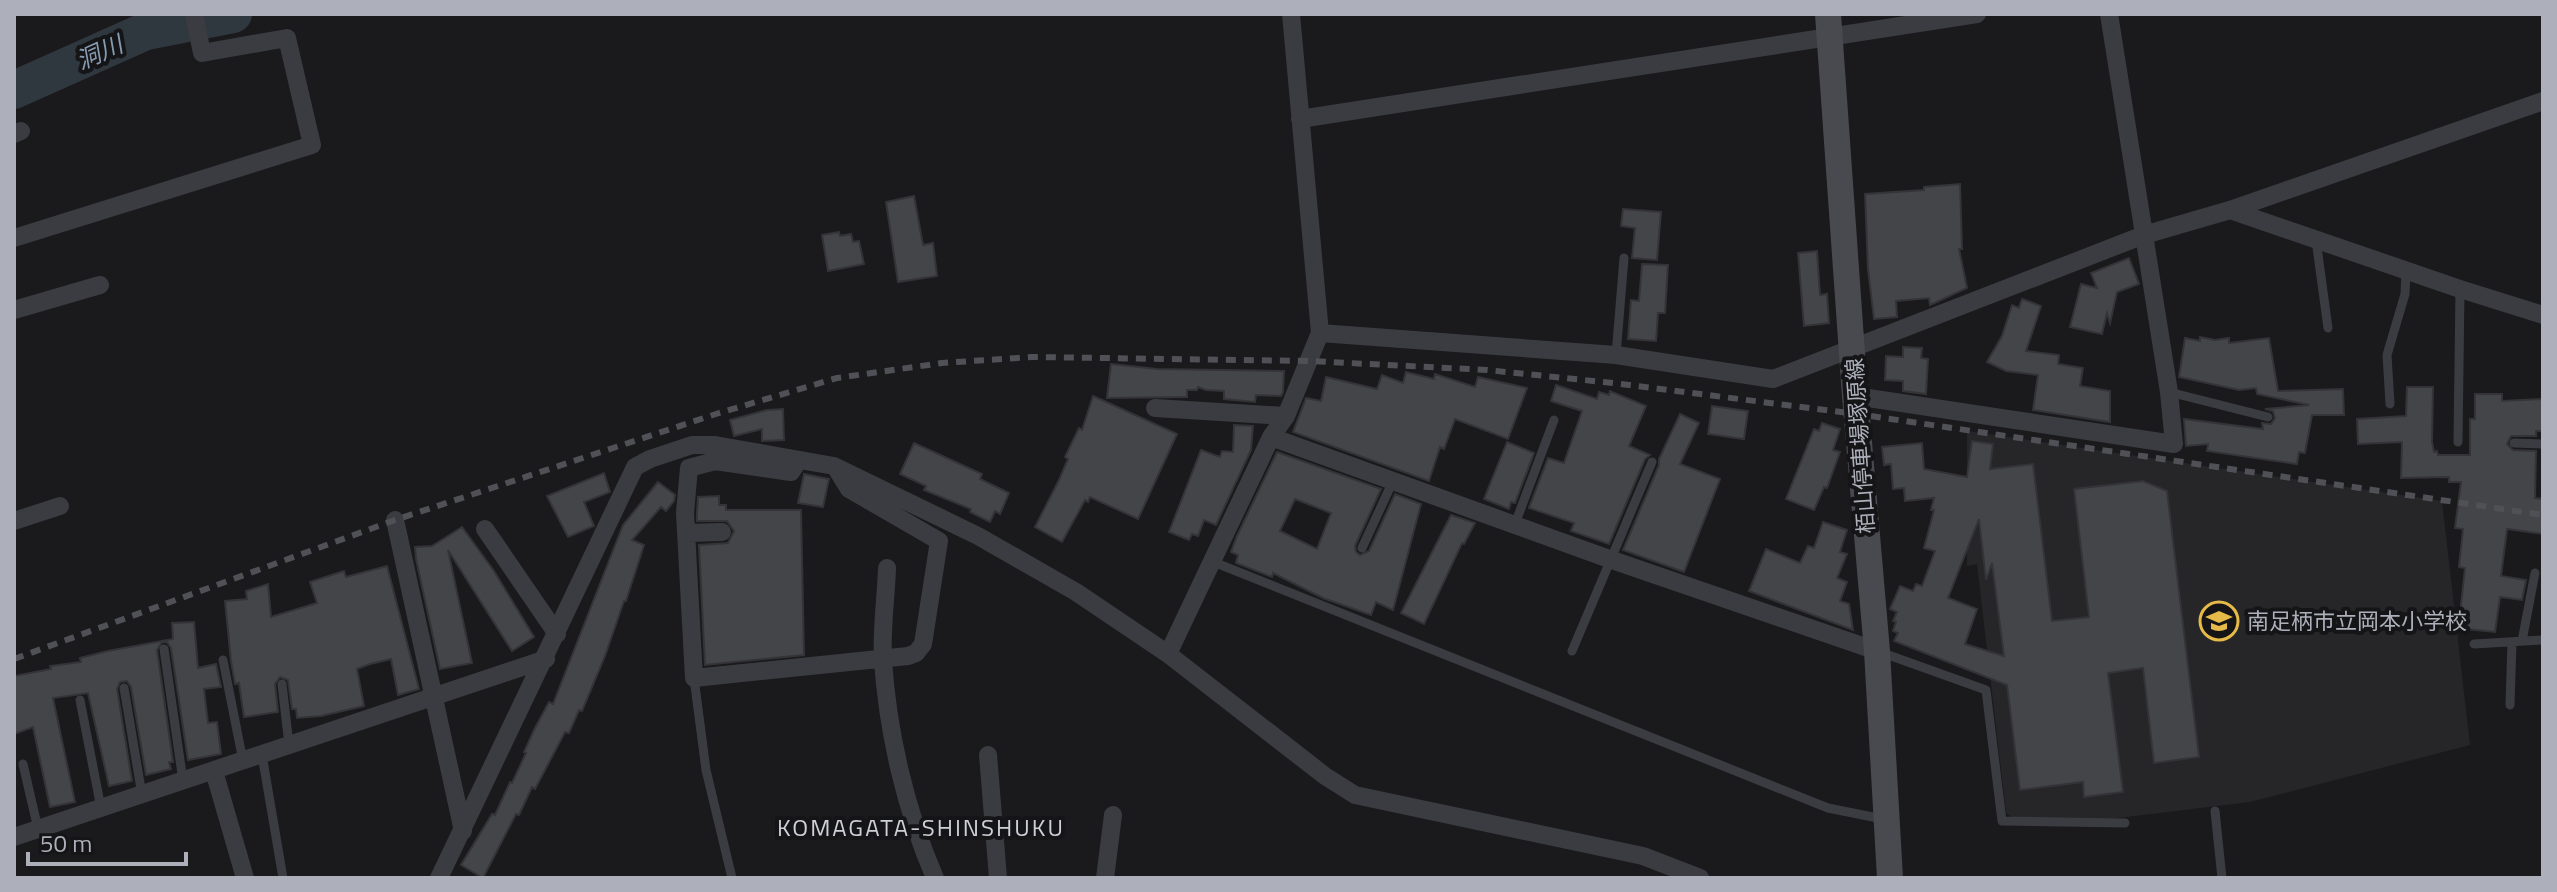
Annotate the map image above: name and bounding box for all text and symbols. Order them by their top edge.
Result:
water label: 洞川 [70,25,131,78]
street label: 栢山停車場塚原線 [1837,357,1883,535]
school or university icon: 南足柄市立岡本小学校 [2198,600,2240,642]
place label: 南足柄市立岡本小学校 [2247,604,2467,638]
district label: KOMAGATA-SHINSHUKU [777,809,1065,845]
scale bar [28,816,186,866]
text: 50 m [40,825,92,861]

